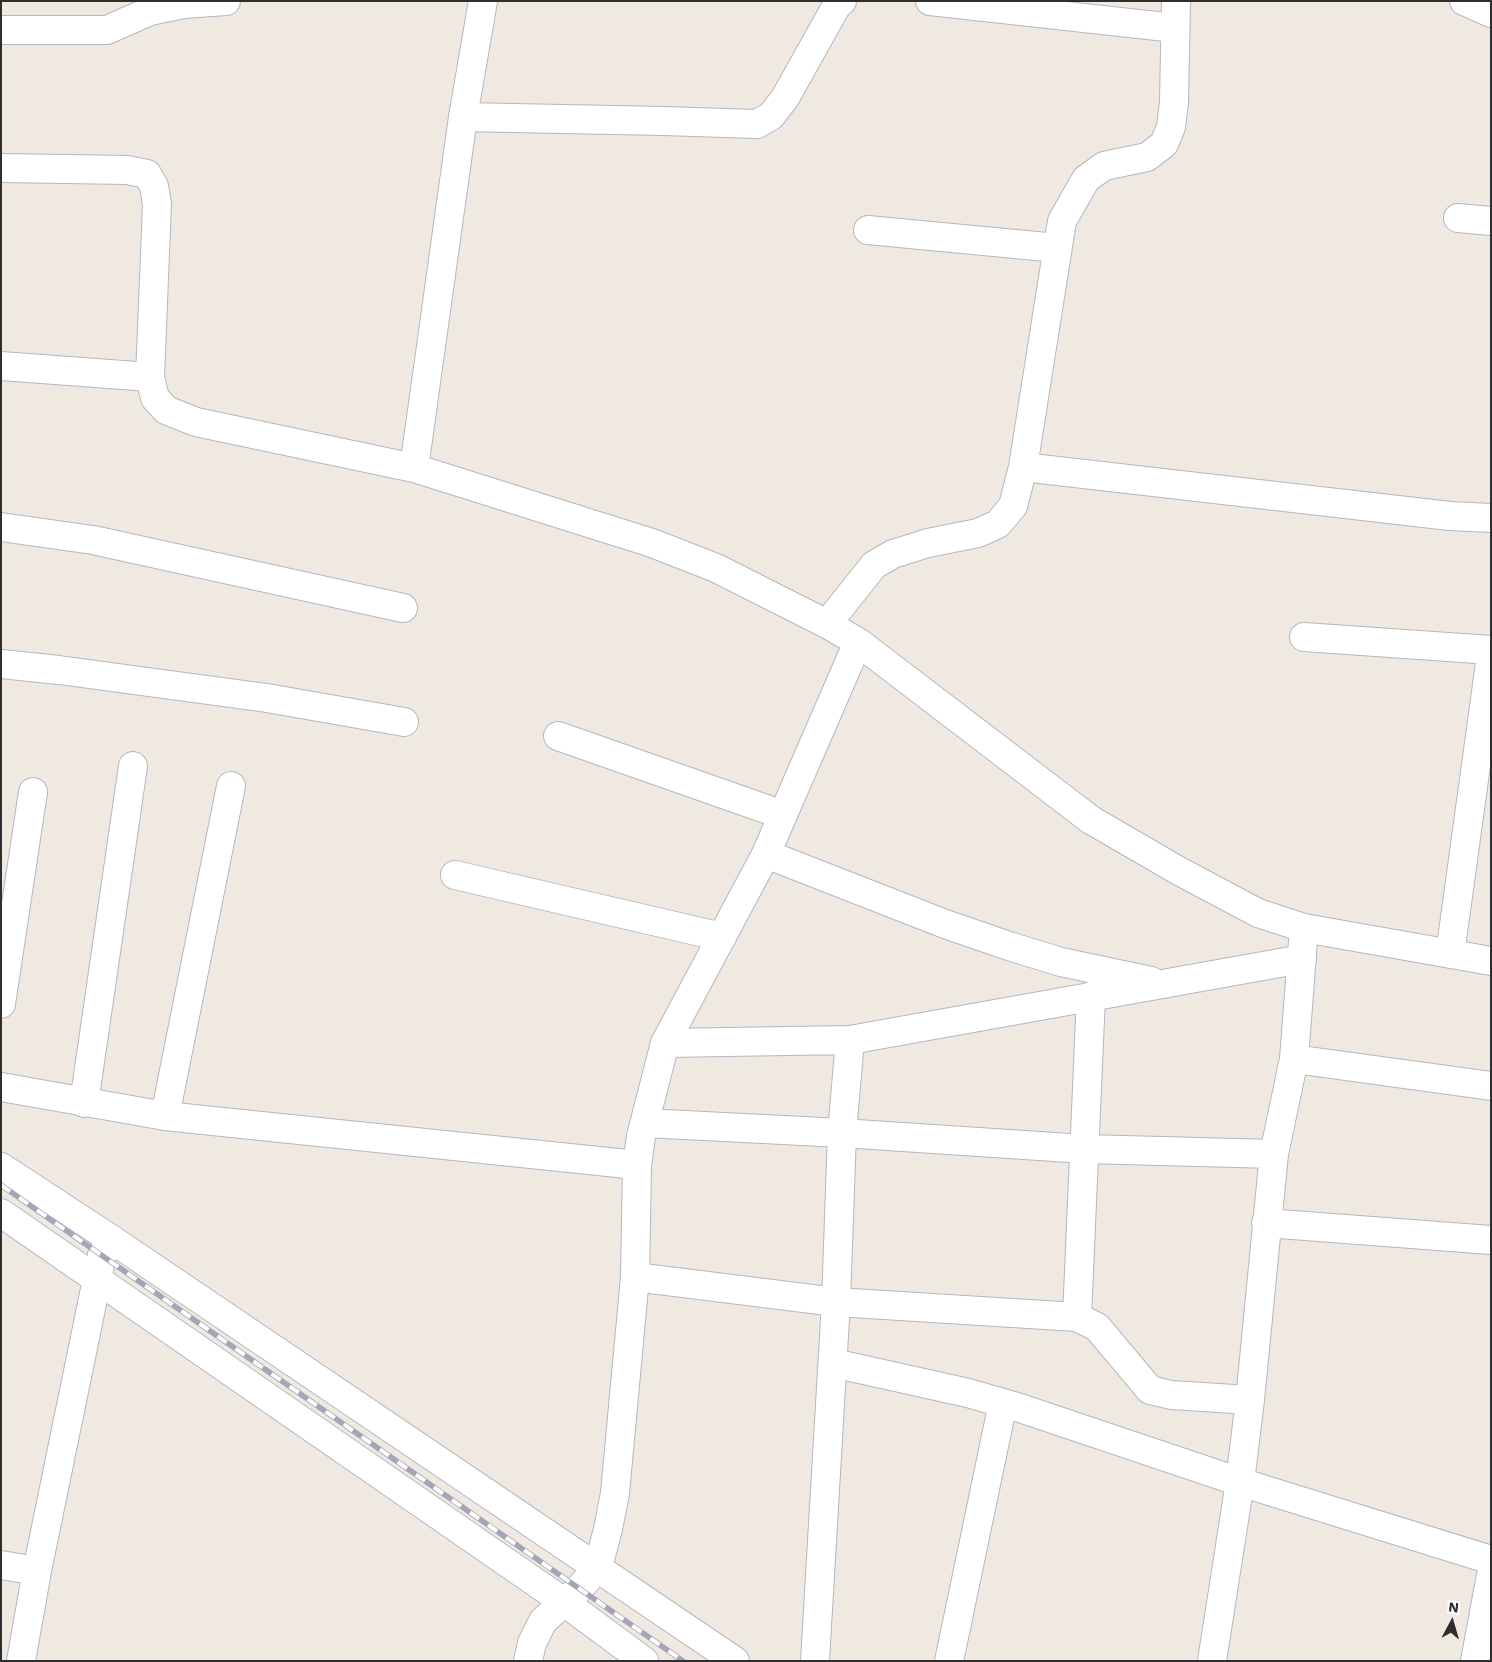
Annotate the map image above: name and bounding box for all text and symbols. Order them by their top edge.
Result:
north arrow [1427,1597,1477,1647]
text: N [1448,1599,1460,1616]

